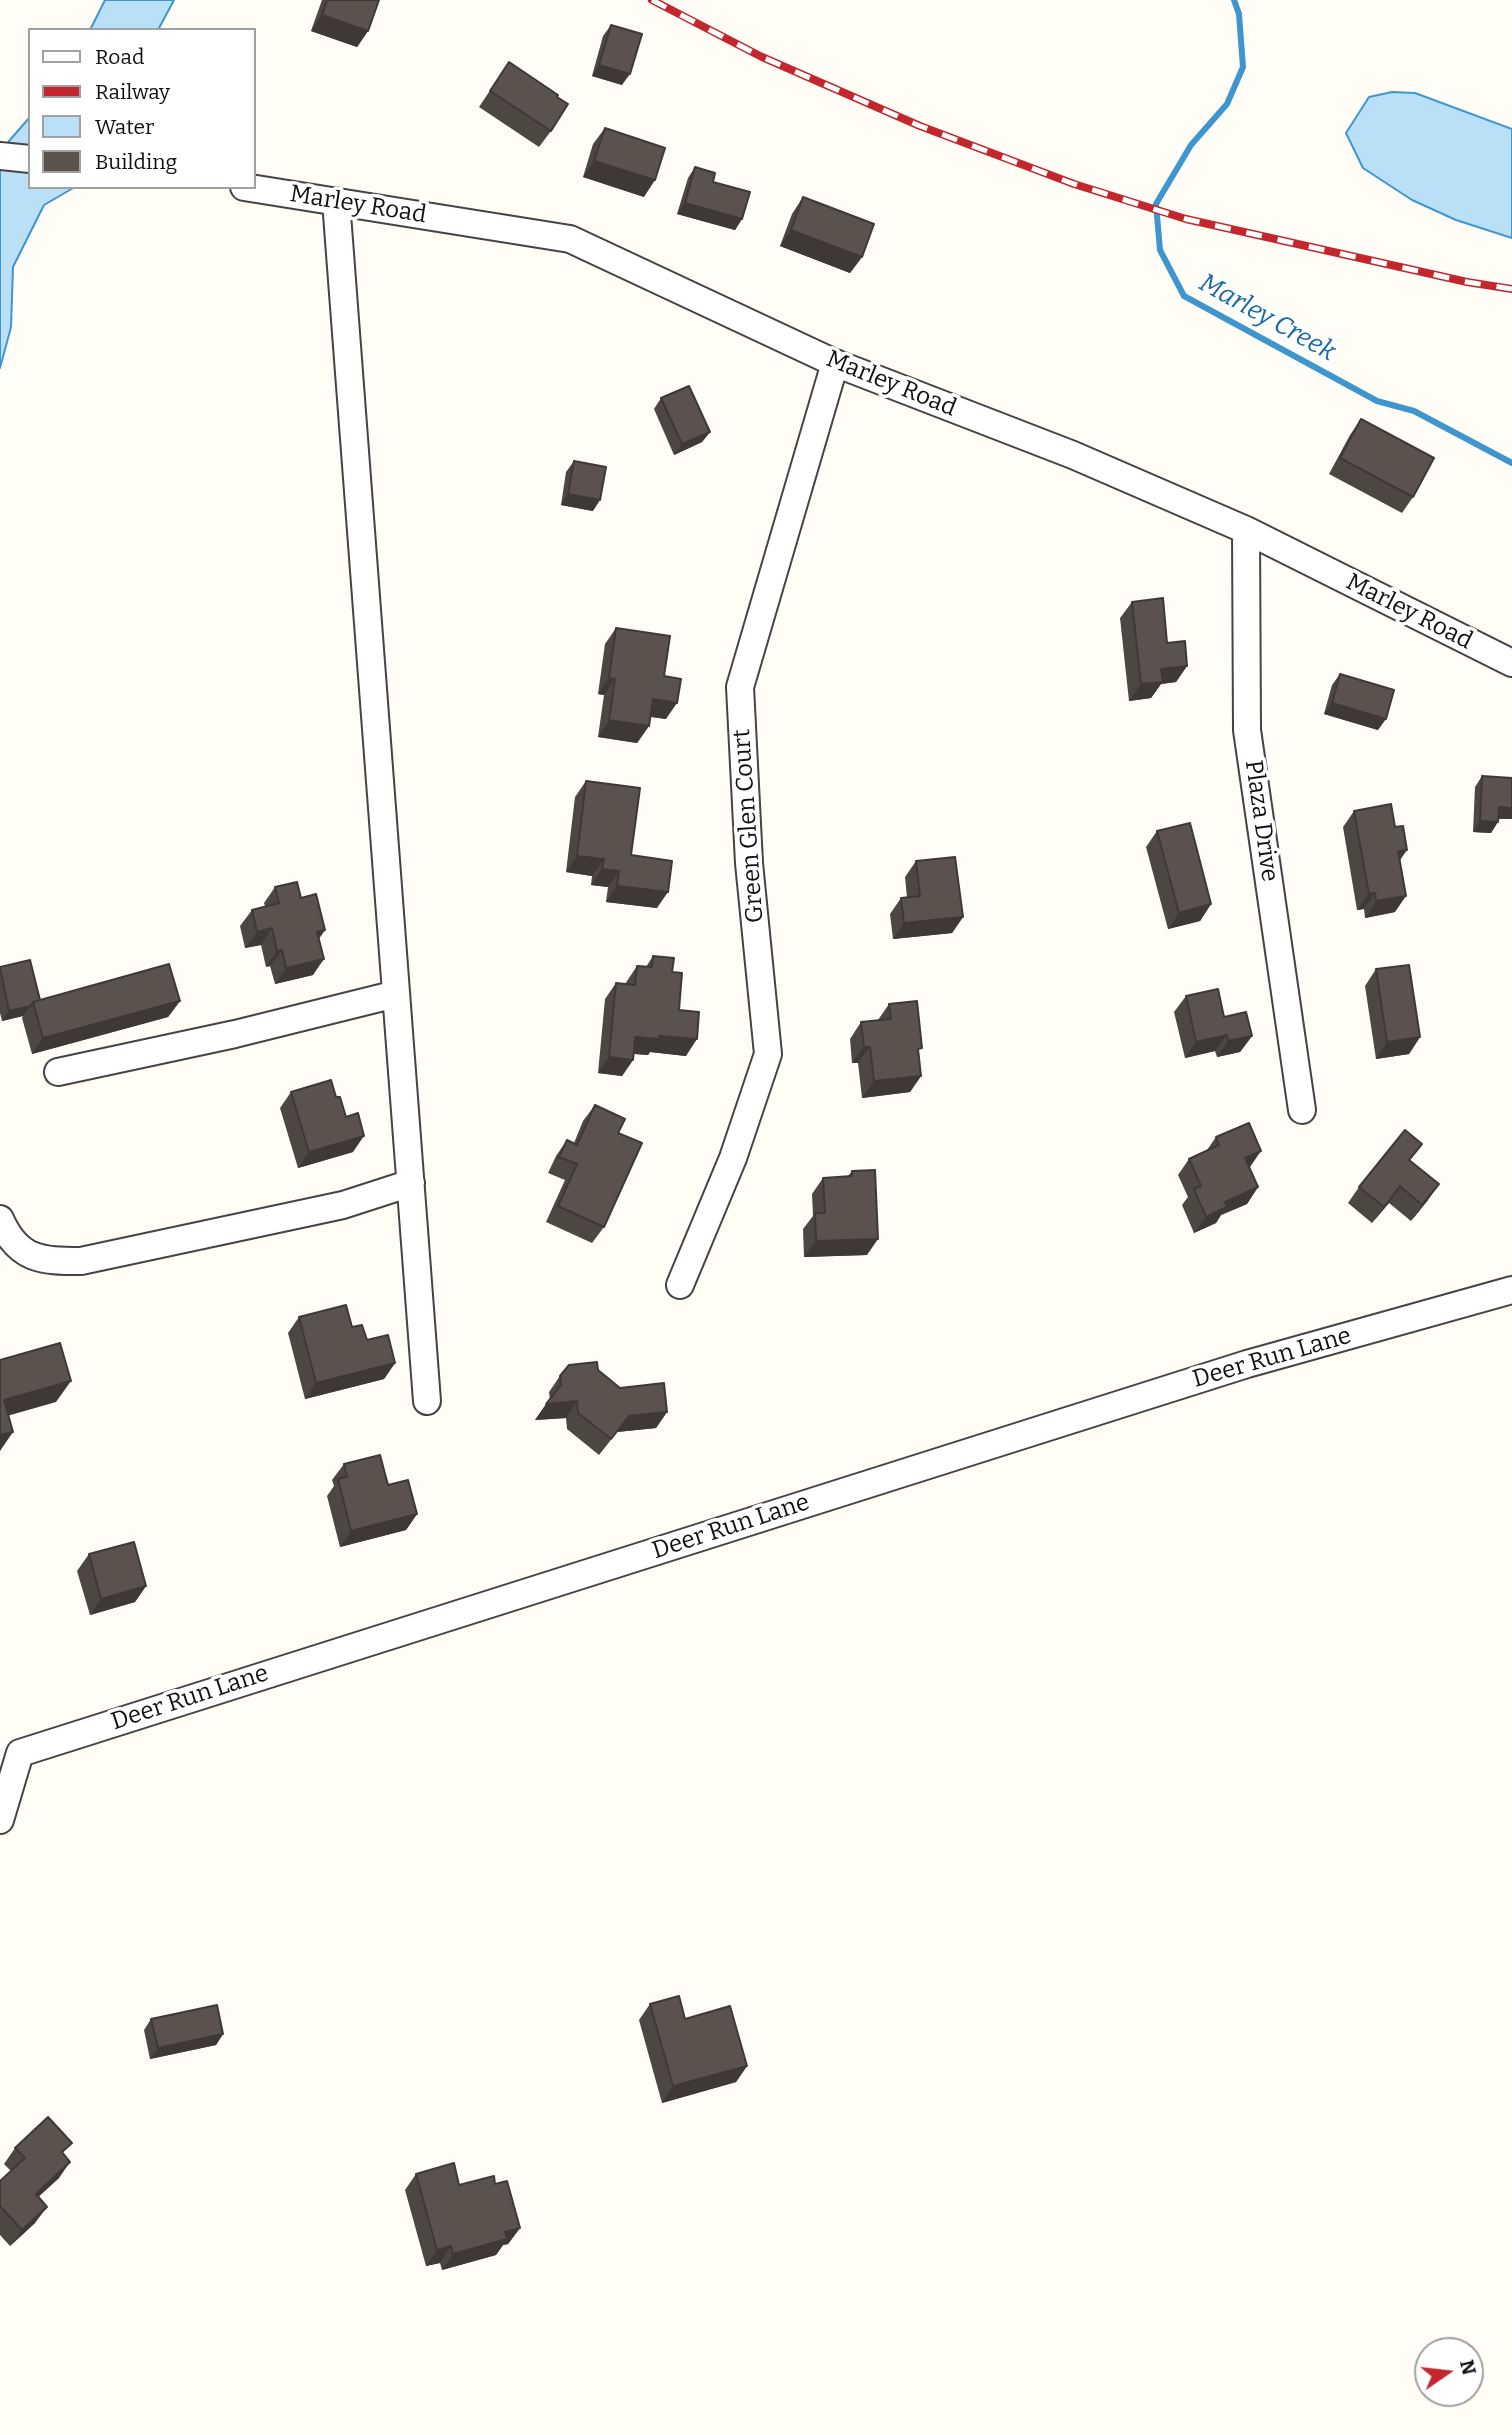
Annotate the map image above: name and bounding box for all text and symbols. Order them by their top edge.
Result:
legend [28,28,256,189]
text: Road [95,44,144,70]
text: Railway [95,79,170,105]
text: Water [95,114,154,140]
text: Building [95,149,177,175]
street label: Marley Road [288,180,428,230]
water label: Marley Creek [1193,268,1341,368]
street label: Marley Road [822,345,960,423]
street label: Marley Road [1341,568,1477,656]
street label: Green Glen Court [728,728,770,924]
street label: Plaza Drive [1238,758,1284,884]
street label: Deer Run Lane [1189,1322,1355,1394]
street label: Deer Run Lane [649,1488,813,1566]
street label: Deer Run Lane [108,1659,272,1737]
north arrow [1414,2337,1484,2407]
text: N [1455,2357,1481,2377]

